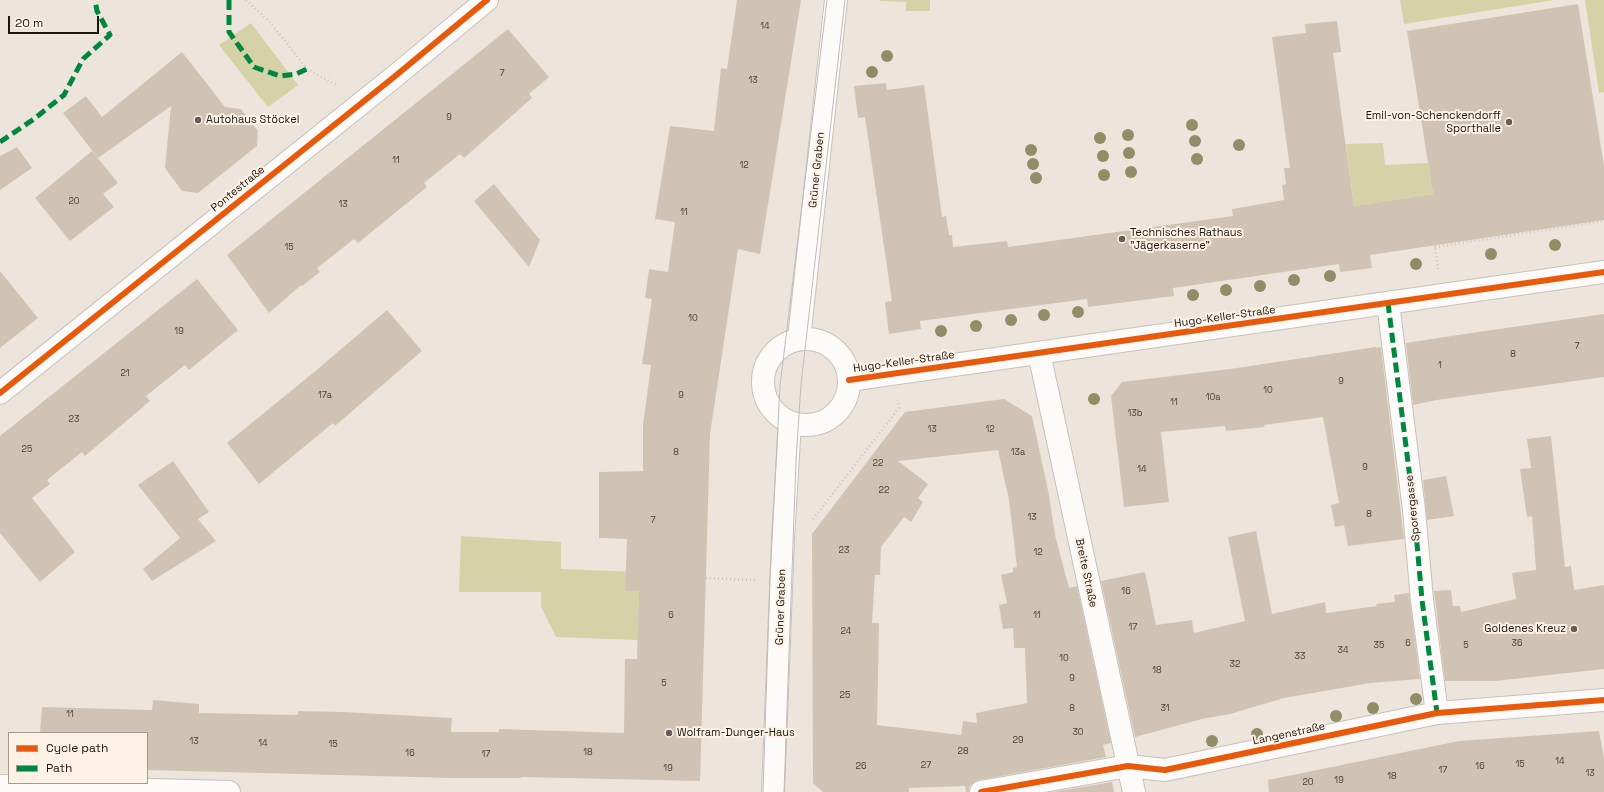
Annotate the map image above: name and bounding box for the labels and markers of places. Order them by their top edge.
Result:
place label: Emil-von-Schenckendorff Sporthalle [1366,109,1501,135]
place label: Autohaus Stöckel [206,113,299,127]
marker: Autohaus Stöckel [193,115,203,125]
marker: Emil-von-Schenckendorff Sporthalle [1504,117,1514,127]
place label: Technisches Rathaus "Jägerkaserne" [1130,226,1242,252]
marker: Technisches Rathaus "Jägerkaserne" [1117,234,1127,244]
place label: Goldenes Kreuz [1484,622,1566,636]
marker: Goldenes Kreuz [1569,624,1579,634]
place label: Wolfram-Dunger-Haus [677,726,795,740]
marker: Wolfram-Dunger-Haus [664,728,674,738]

